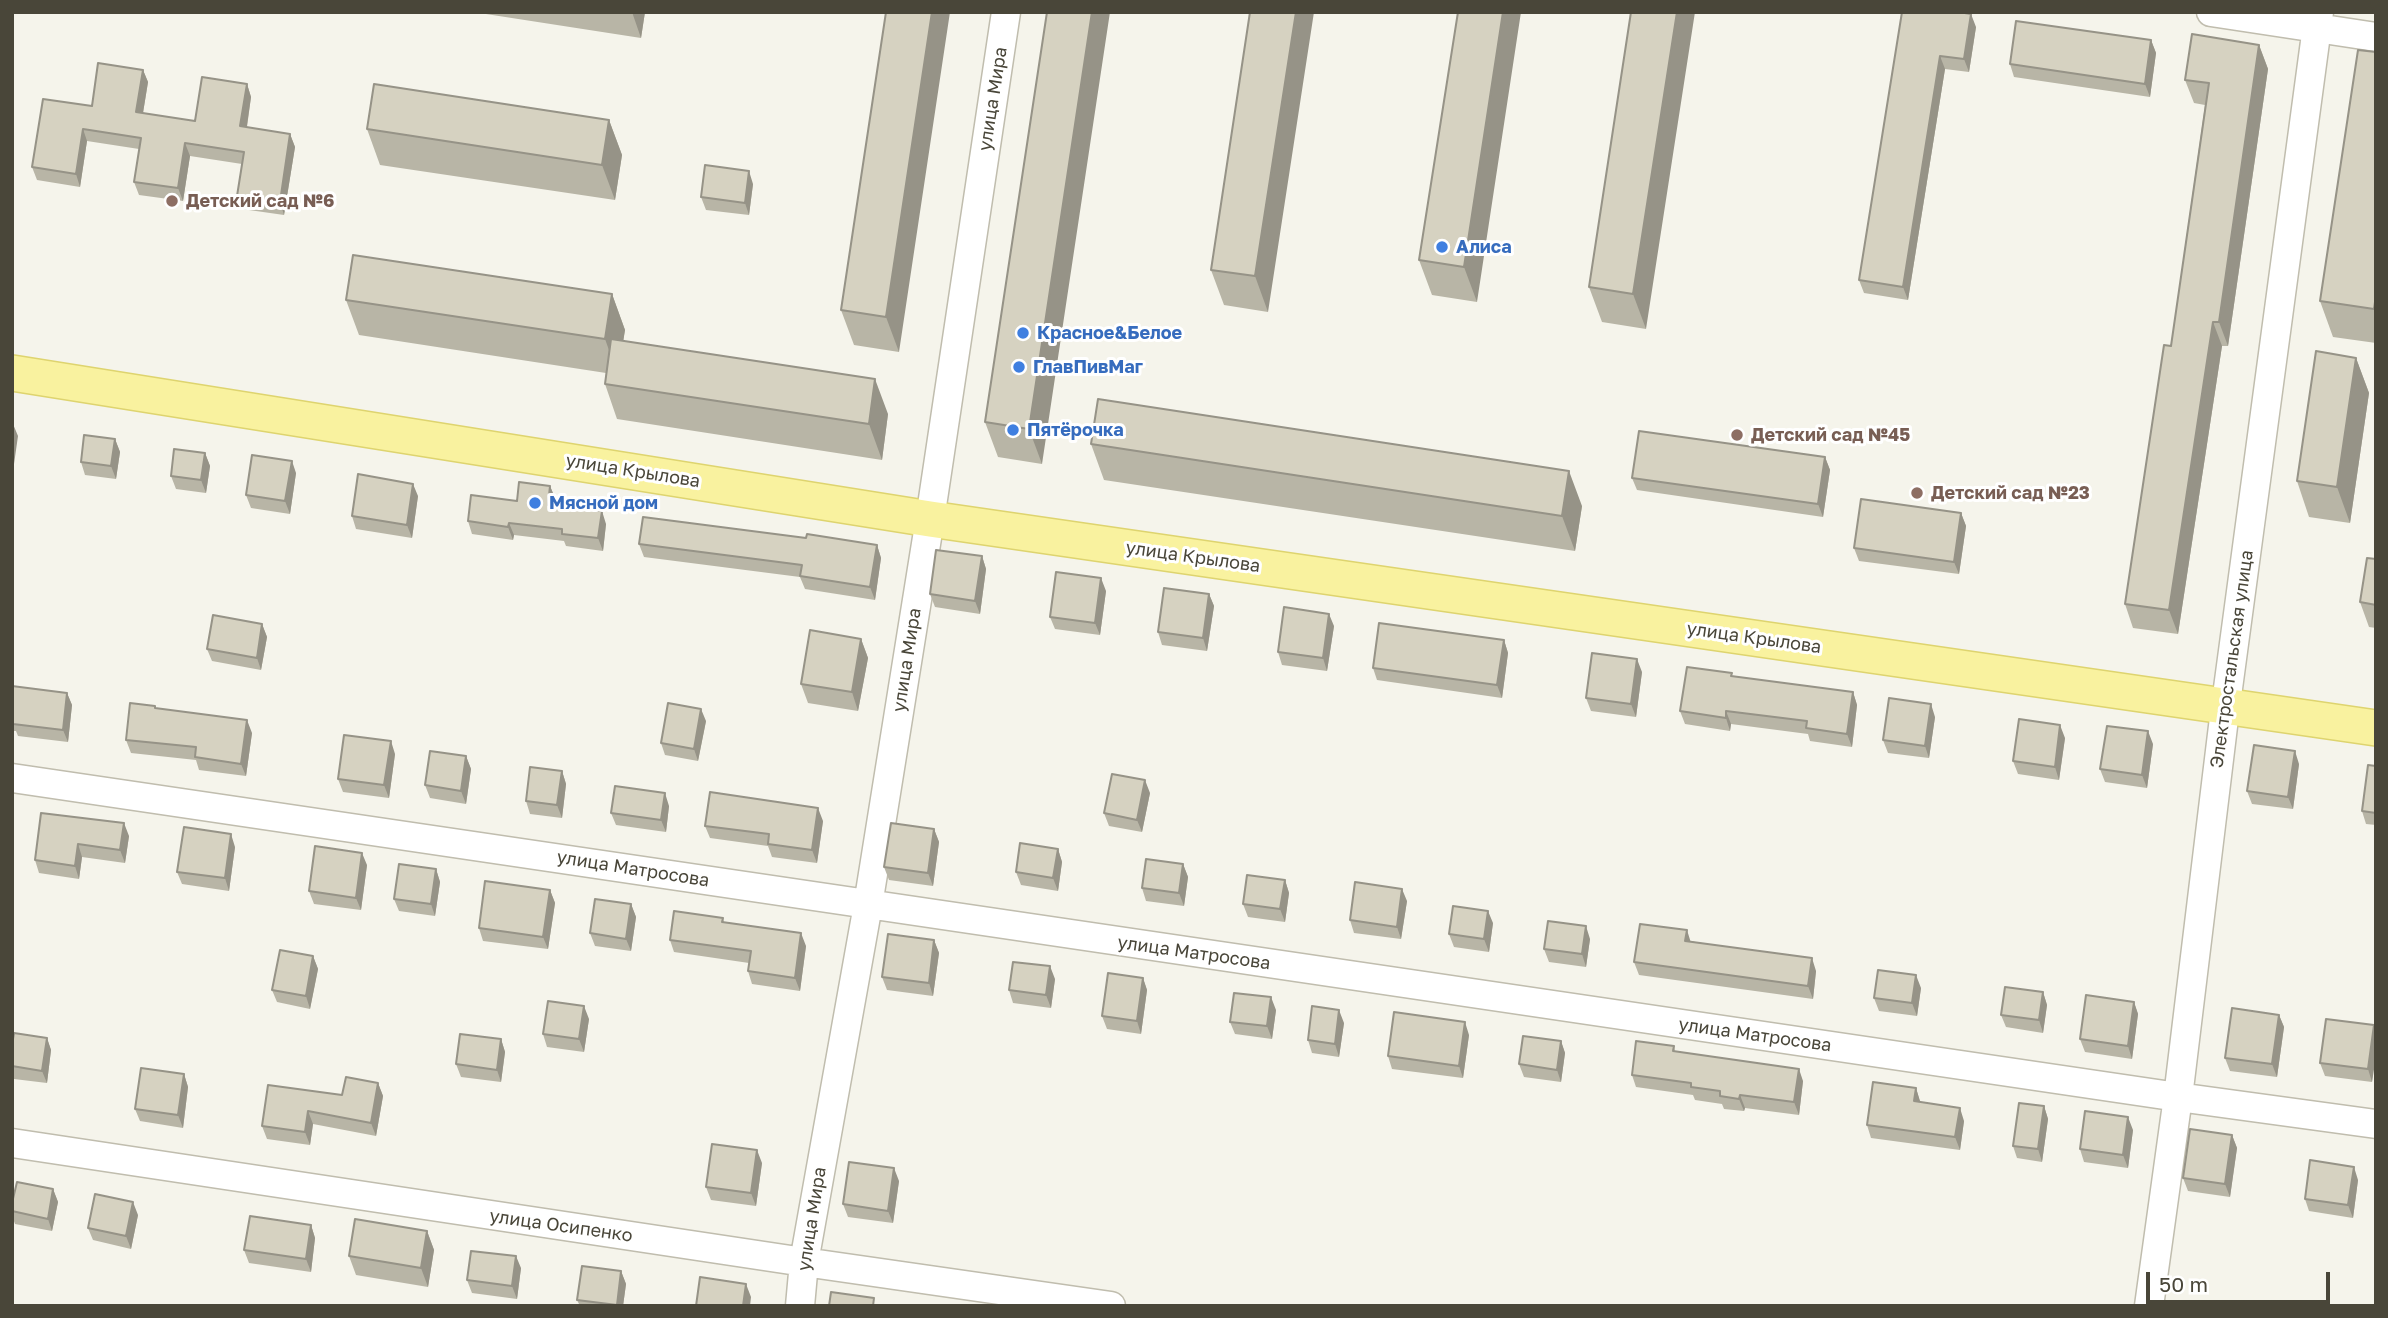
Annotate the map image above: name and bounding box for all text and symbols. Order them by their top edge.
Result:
street label: улица Мира [974,45,1012,153]
place label: Детский сад №6 [186,190,334,212]
marker: Детский сад №6 [164,193,180,209]
place label: Алиса [1456,236,1512,258]
marker: Алиса [1434,239,1450,255]
place label: Красное&Белое [1037,322,1182,344]
marker: Красное&Белое [1015,325,1031,341]
place label: ГлавПивМаг [1033,356,1143,378]
marker: ГлавПивМаг [1011,359,1027,375]
place label: Пятёрочка [1027,419,1124,441]
marker: Пятёрочка [1005,422,1021,438]
place label: Детский сад №45 [1751,424,1910,446]
marker: Детский сад №45 [1729,427,1745,443]
street label: улица Крылова [564,450,702,492]
place label: Детский сад №23 [1931,482,2090,504]
marker: Детский сад №23 [1909,485,1925,501]
place label: Мясной дом [549,492,658,514]
marker: Мясной дом [527,495,543,511]
street label: улица Крылова [1124,537,1262,577]
street label: Электростальская улица [2206,549,2258,769]
street label: улица Мира [888,606,926,714]
street label: улица Крылова [1685,618,1823,658]
street label: улица Матросова [555,846,711,892]
street label: улица Матросова [1116,932,1272,974]
street label: улица Матросова [1677,1014,1833,1056]
street label: улица Мира [793,1165,831,1273]
street label: улица Осипенко [488,1205,634,1247]
scale bar [2150,1258,2334,1302]
text: 50 m [2159,1271,2208,1297]

